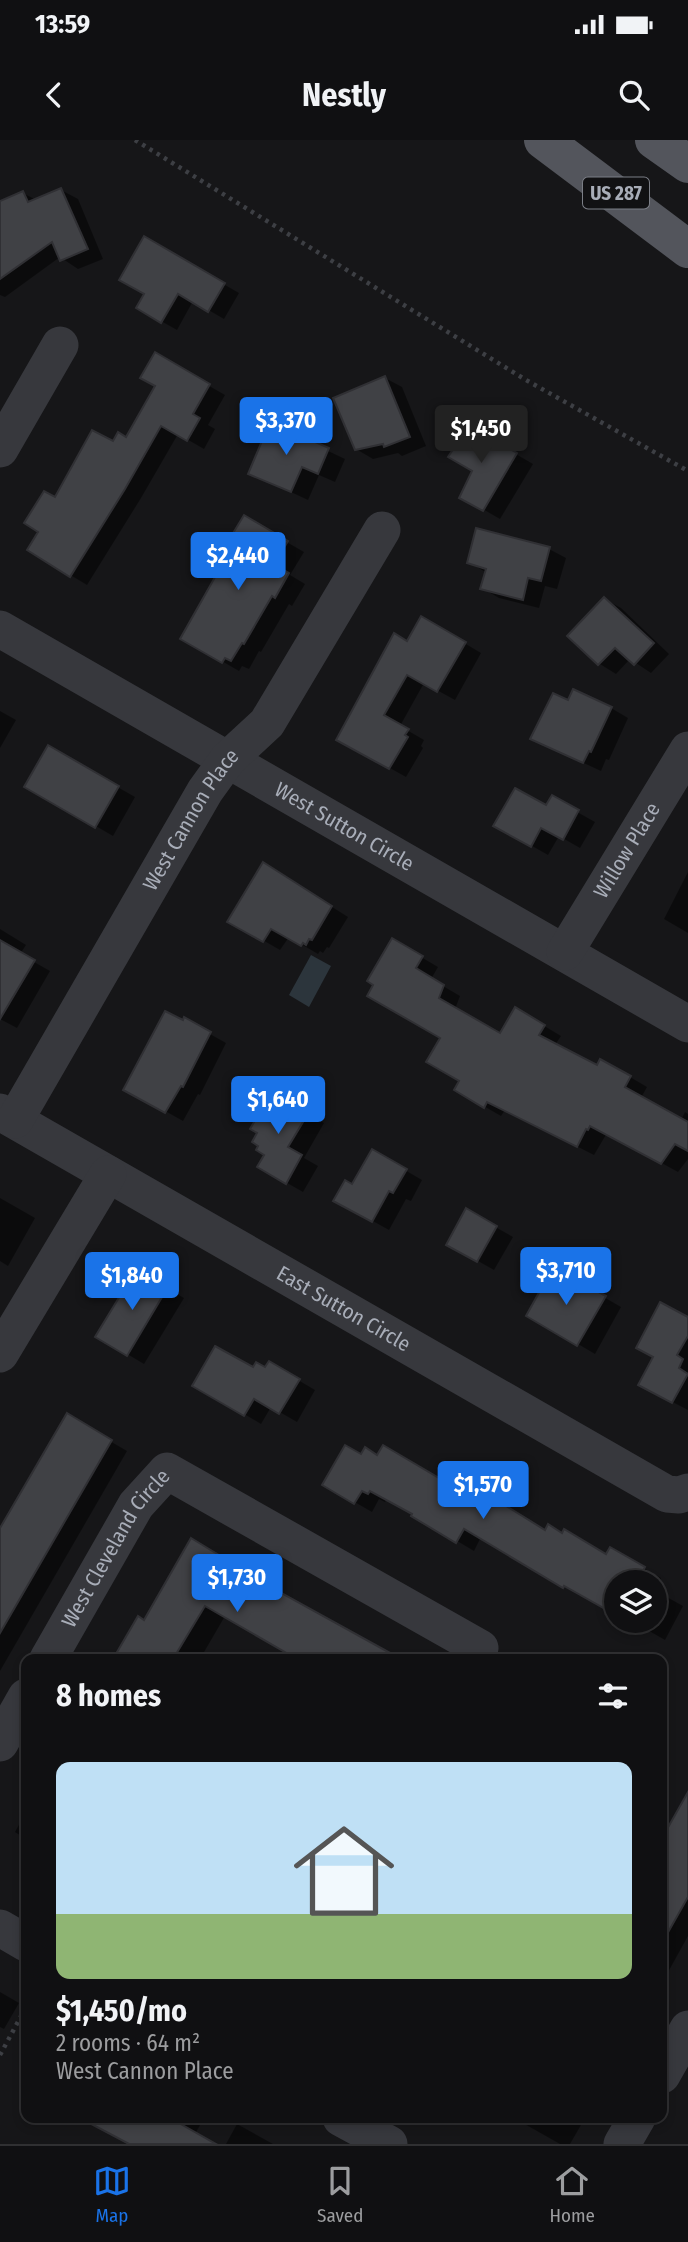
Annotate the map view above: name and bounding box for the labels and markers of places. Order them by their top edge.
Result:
pin: $3,370 [229,398,343,457]
pin: $1,450 [424,406,538,465]
pin: $2,440 [181,532,295,592]
pin: $1,640 [221,1076,335,1136]
pin: $3,710 [509,1248,623,1307]
pin: $1,840 [75,1252,189,1312]
pin: $1,570 [426,1462,540,1521]
pin: $1,730 [180,1554,294,1614]

